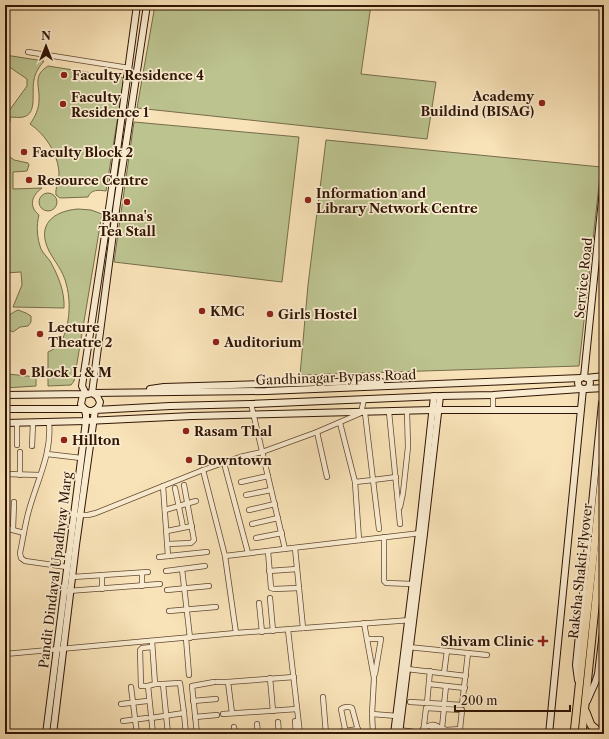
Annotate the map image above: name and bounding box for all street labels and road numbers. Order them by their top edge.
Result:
street label: Service Road [571,237,595,319]
street label: Gandhinagar Bypass Road [255,366,417,388]
street label: Pandit Dindayal Upadhyay Marg [35,471,75,669]
street label: Raksha Shakti Flyover [565,502,595,640]

